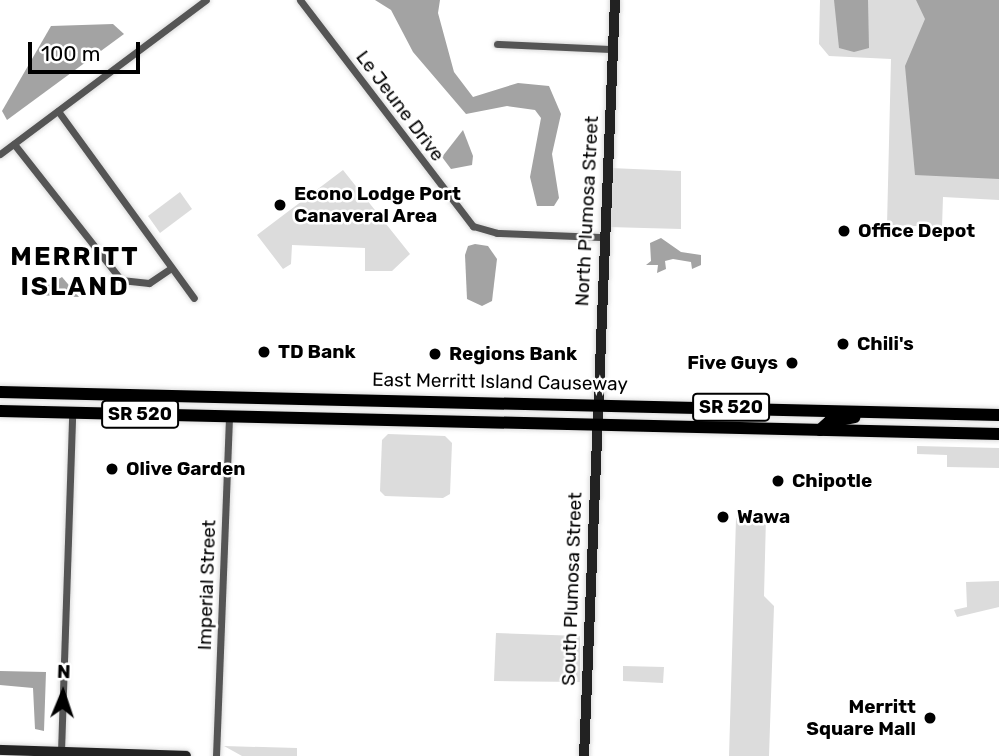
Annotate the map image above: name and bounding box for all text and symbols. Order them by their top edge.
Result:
scale bar [32,28,144,72]
text: 100 m [41,41,100,66]
street label: Le Jeune Drive [351,46,449,166]
street label: North Plumosa Street [571,115,603,307]
place label: Econo Lodge Port Canaveral Area [294,183,461,227]
marker: Econo Lodge Port Canaveral Area [272,197,288,213]
place label: Office Depot [858,220,975,242]
marker: Office Depot [836,223,852,239]
district label: MERRITT ISLAND [11,241,139,302]
place label: Chili's [857,333,914,355]
marker: Chili's [835,336,851,352]
place label: TD Bank [278,341,356,363]
place label: Regions Bank [449,343,577,365]
marker: TD Bank [256,344,272,360]
marker: Regions Bank [427,346,443,362]
place label: Five Guys [687,352,778,374]
marker: Five Guys [784,355,800,371]
street label: East Merritt Island Causeway [372,368,628,396]
road number: SR 520 [691,393,771,422]
road number: SR 520 [100,400,180,428]
place label: Olive Garden [126,458,246,480]
marker: Olive Garden [104,461,120,477]
place label: Chipotle [792,470,872,492]
marker: Chipotle [770,473,786,489]
street label: South Plumosa Street [557,492,587,686]
place label: Wawa [737,506,790,528]
marker: Wawa [715,509,731,525]
street label: Imperial Street [193,519,221,651]
north arrow [28,658,98,728]
text: N [57,660,71,683]
place label: Merritt Square Mall [806,696,916,740]
marker: Merritt Square Mall [922,710,938,726]

